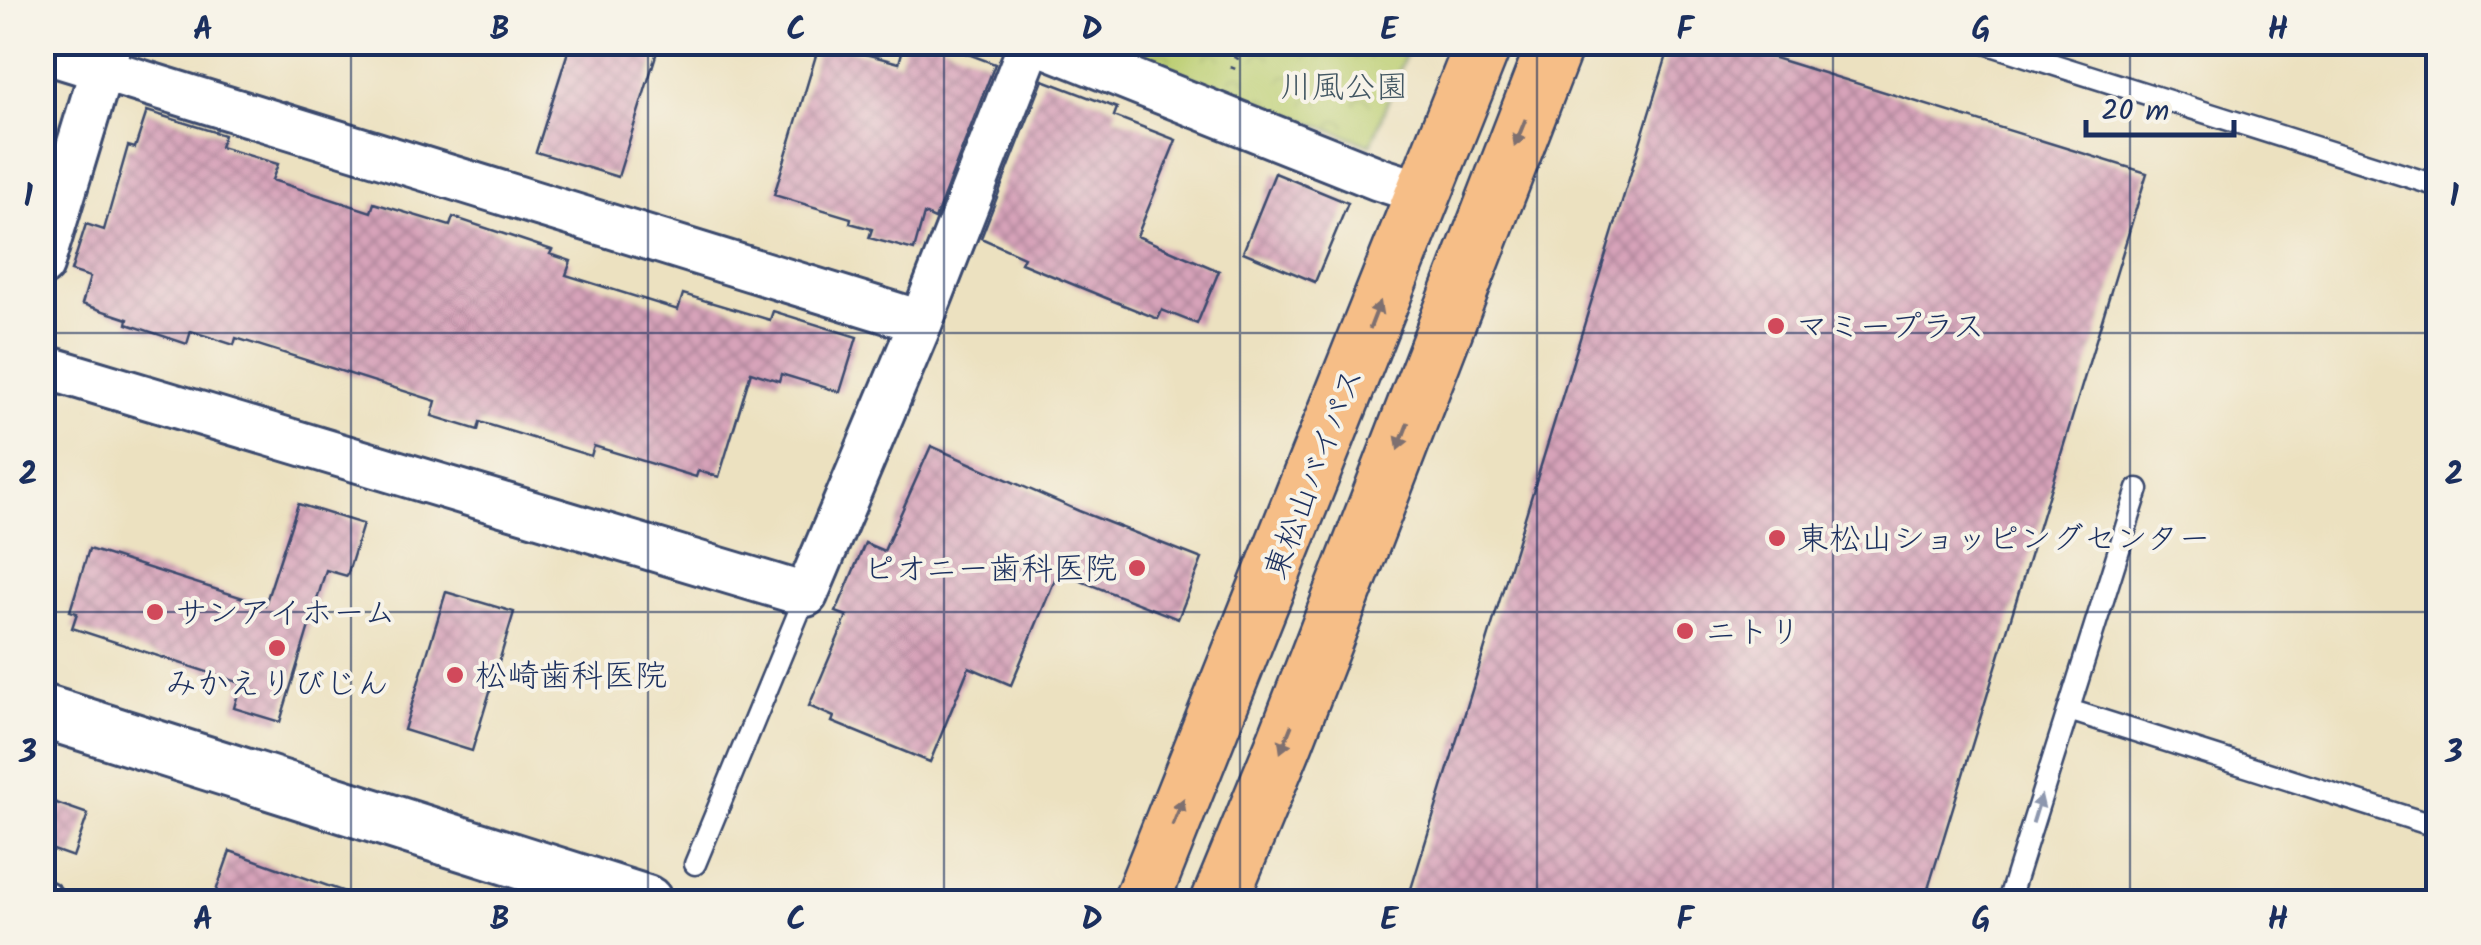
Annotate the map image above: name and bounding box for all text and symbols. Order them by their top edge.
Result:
text: A [193,5,213,56]
text: B [490,5,510,56]
text: C [786,5,806,56]
text: D [1081,5,1103,56]
text: E [1380,5,1399,56]
text: F [1676,5,1695,56]
text: G [1971,5,1991,56]
text: H [2268,5,2288,56]
park label: 川風公園 [1280,63,1408,114]
scale bar [2086,75,2234,137]
text: 20 m [2101,88,2169,136]
one-way arrow [1512,118,1528,148]
text: 1 [23,172,33,223]
text: 1 [2449,172,2459,223]
one-way arrow [1368,300,1384,330]
place label: マミープラス [1796,303,1985,354]
marker: マミープラス [1765,315,1787,337]
street label: 東松山バイパス [1252,360,1379,587]
one-way arrow [1394,421,1410,451]
text: 2 [19,450,37,501]
text: 2 [2445,450,2463,501]
place label: 東松山ショッピングセンター [1797,515,2210,566]
marker: 東松山ショッピングセンター [1766,527,1788,549]
place label: ピオニー歯科医院 [863,545,1117,596]
marker: ピオニー歯科医院 [1126,557,1148,579]
place label: サンアイホーム [175,589,396,640]
marker: サンアイホーム [144,601,166,623]
place label: ニトリ [1705,608,1801,659]
marker: ニトリ [1674,620,1696,642]
marker: みかえりびじん [266,637,288,659]
place label: 松崎歯科医院 [475,652,667,703]
place label: みかえりびじん [165,660,389,711]
marker: 松崎歯科医院 [444,664,466,686]
one-way arrow [1277,725,1293,755]
text: 3 [18,728,37,779]
text: 3 [2444,728,2463,779]
one-way arrow [2031,794,2046,824]
one-way arrow [1171,797,1187,827]
text: A [193,895,213,945]
text: B [490,895,510,945]
text: C [786,895,806,945]
text: D [1081,895,1103,945]
text: E [1380,895,1399,945]
text: F [1676,895,1695,945]
text: G [1971,895,1991,945]
text: H [2268,895,2288,945]

